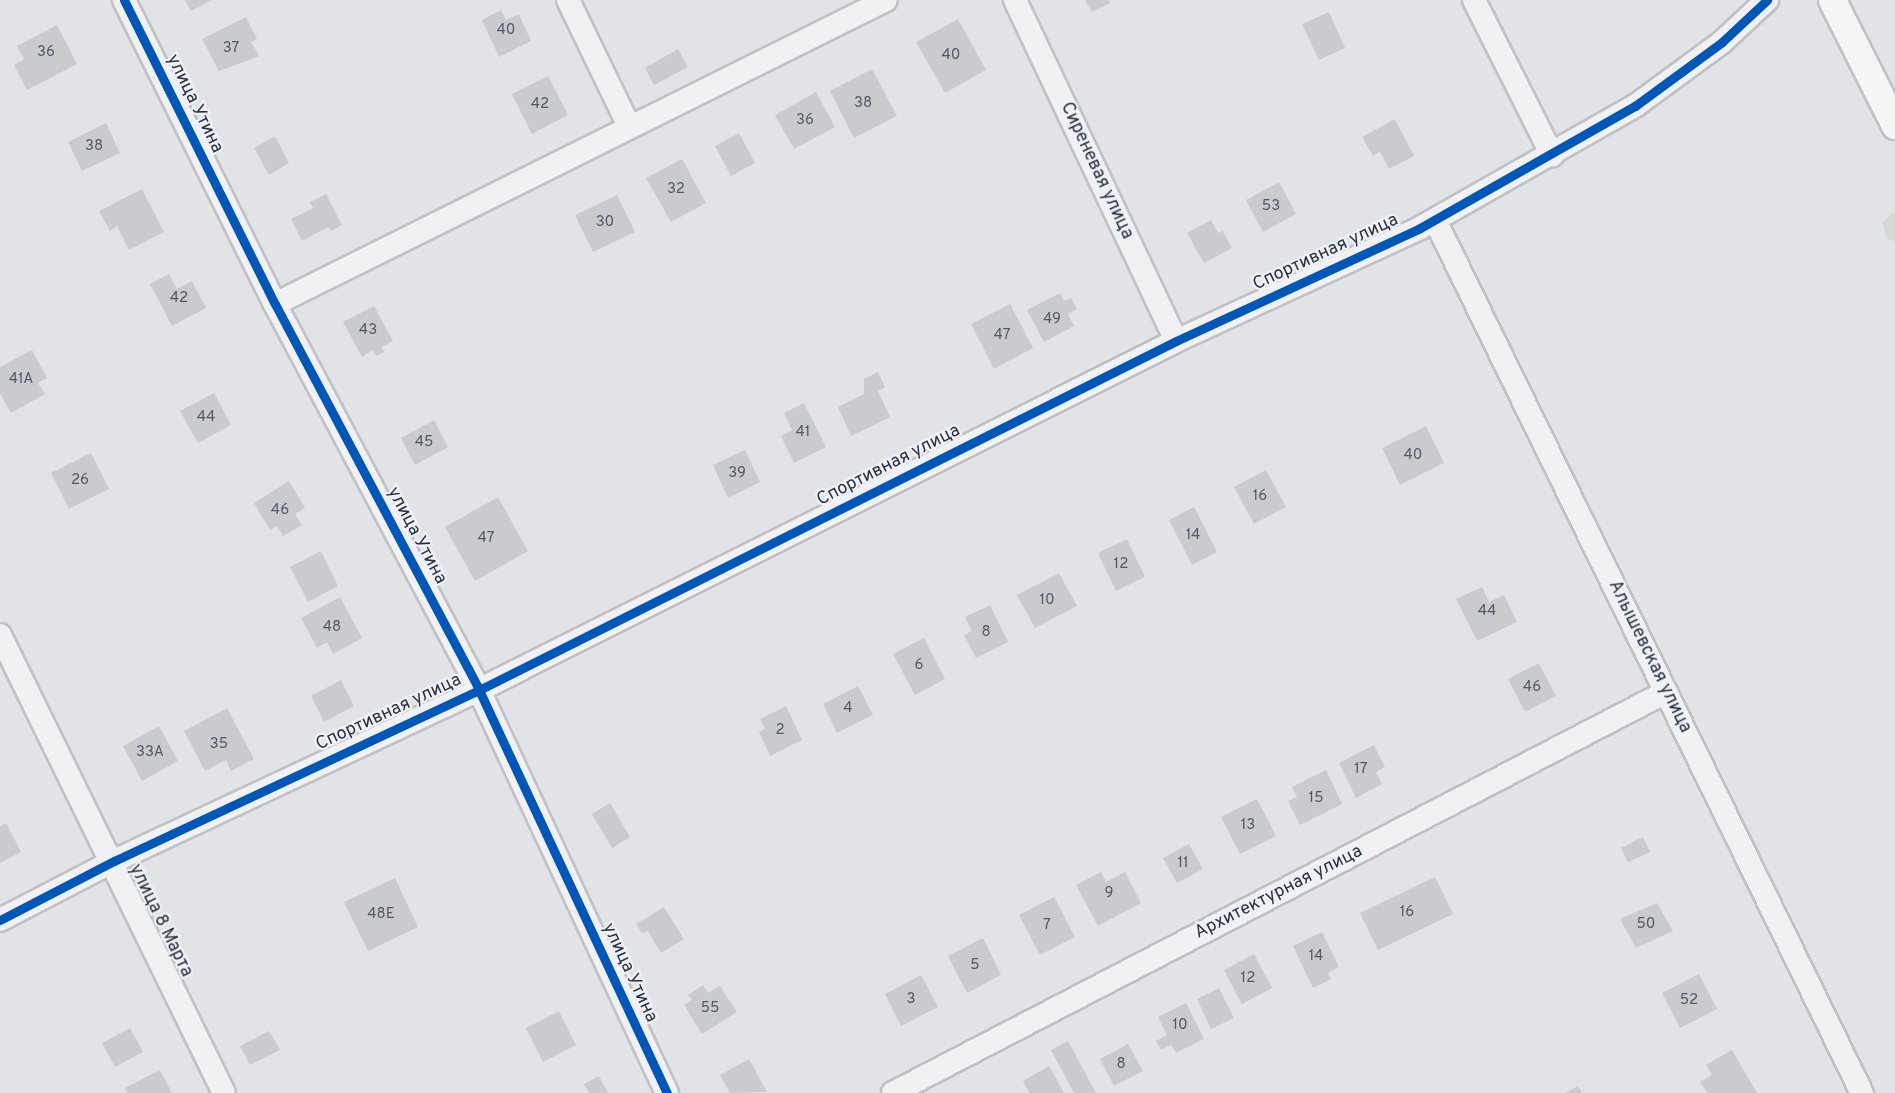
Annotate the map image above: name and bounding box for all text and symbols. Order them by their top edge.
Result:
house number: 40 [497,22,515,40]
house number: 37 [223,40,239,58]
house number: 36 [37,44,55,62]
house number: 40 [942,47,960,65]
street label: улица Утина [161,51,227,157]
house number: 38 [854,95,872,113]
house number: 42 [531,96,549,114]
street label: Сиреневая улица [1055,99,1137,243]
house number: 36 [796,112,814,130]
house number: 38 [85,138,103,156]
house number: 32 [667,181,685,199]
house number: 53 [1262,198,1280,216]
street label: Спортивная улица [1250,210,1402,296]
house number: 30 [596,214,614,232]
house number: 42 [170,290,188,308]
house number: 49 [1043,311,1061,329]
house number: 43 [359,322,377,340]
house number: 47 [994,327,1010,345]
house number: 41А [9,371,33,389]
house number: 44 [197,409,215,427]
street label: Спортивная улица [814,421,964,511]
house number: 41 [796,424,810,442]
house number: 45 [415,434,433,452]
house number: 40 [1404,447,1422,465]
house number: 39 [728,465,746,483]
house number: 26 [71,472,89,490]
street label: улица Утина [381,484,451,588]
house number: 16 [1253,488,1267,506]
house number: 46 [271,502,289,520]
house number: 14 [1186,527,1200,545]
house number: 47 [478,530,494,548]
house number: 12 [1114,556,1128,574]
street label: Алышевская улица [1603,577,1695,737]
house number: 10 [1039,592,1055,610]
house number: 44 [1478,603,1496,621]
house number: 48 [323,619,341,637]
house number: 8 [981,624,991,642]
house number: 6 [915,657,923,675]
street label: Спортивная улица [313,670,465,756]
house number: 46 [1523,679,1541,697]
house number: 4 [843,700,853,718]
house number: 2 [775,722,785,740]
house number: 35 [210,736,228,754]
house number: 33А [136,744,164,762]
house number: 17 [1354,761,1368,779]
house number: 15 [1309,790,1323,808]
house number: 13 [1241,817,1255,835]
street label: Архитектурная улица [1192,841,1366,945]
house number: 11 [1177,855,1189,873]
street label: улица 8 Марта [123,861,197,981]
house number: 9 [1105,885,1113,903]
house number: 16 [1400,904,1414,922]
house number: 48Е [367,906,395,924]
house number: 50 [1637,916,1655,934]
house number: 7 [1043,917,1051,935]
street label: улица Утина [597,920,661,1026]
house number: 14 [1309,948,1323,966]
house number: 5 [970,957,980,975]
house number: 12 [1241,970,1255,988]
house number: 3 [906,991,916,1009]
house number: 52 [1680,992,1698,1010]
house number: 55 [701,1000,719,1018]
house number: 10 [1172,1017,1188,1035]
house number: 8 [1116,1056,1126,1074]

